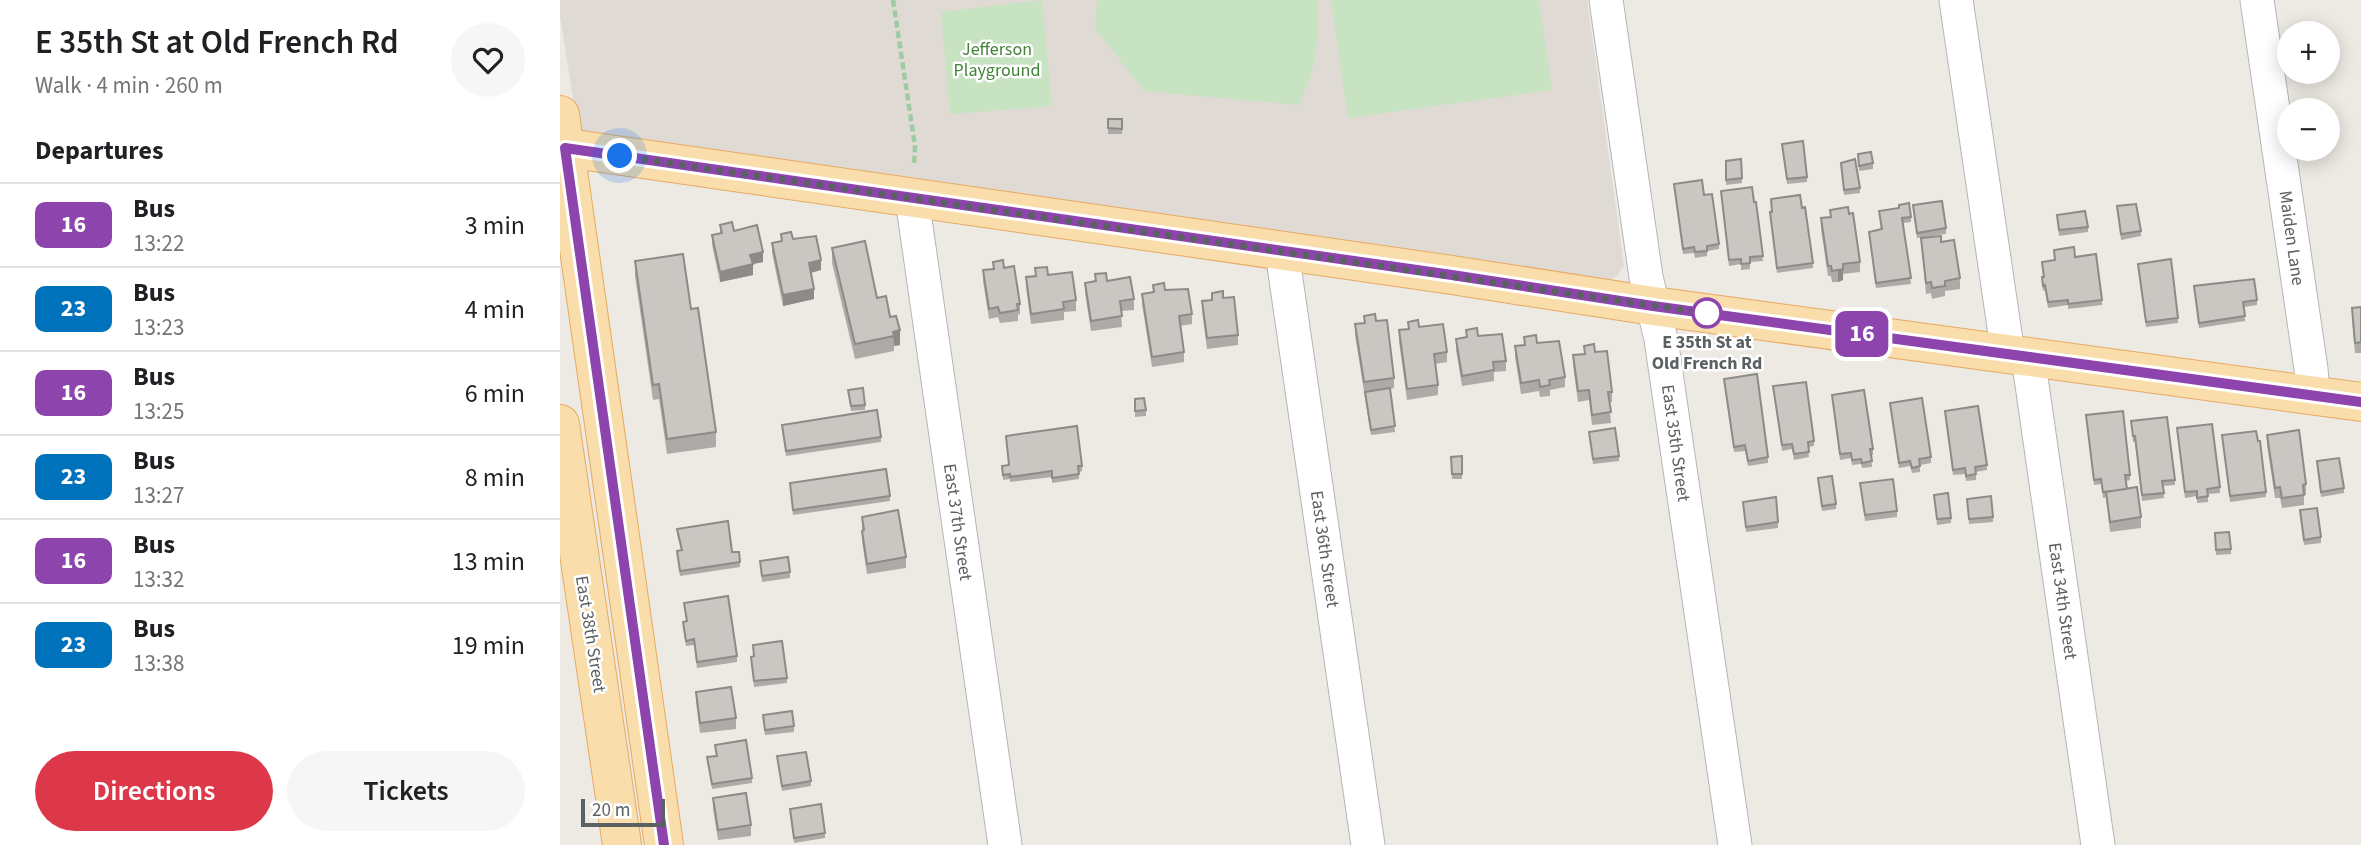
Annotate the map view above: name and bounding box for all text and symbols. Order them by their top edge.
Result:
text: E 35th St at Old French Rd [35,19,399,66]
map controls [2277,21,2340,161]
button: + [2277,21,2340,84]
button: heart [451,23,525,97]
park label: Jefferson Playground [954,37,1040,83]
text: Walk · 4 min · 260 m [35,69,223,102]
button: − [2277,98,2340,161]
text: Departures [35,132,163,169]
your location [602,138,637,173]
street label: Maiden Lane [2272,189,2311,287]
text: Bus [133,190,175,227]
text: 16 [61,207,86,242]
text: 3 min [465,207,525,244]
text: 13:22 [133,227,184,260]
text: Bus [133,274,175,311]
text: 23 [61,291,86,326]
text: 4 min [465,291,525,328]
marker: E 35th St at Old French Rd [1692,298,1722,328]
text: 13:23 [133,311,184,344]
line badge: 16 [1830,311,1894,357]
text: 16 [1849,316,1875,351]
place label: E 35th St at Old French Rd [1652,330,1762,376]
text: Bus [133,358,175,395]
text: 16 [61,375,86,410]
text: 6 min [465,375,525,412]
street label: East 35th Street [1655,383,1696,503]
text: 13:25 [133,395,184,428]
text: Bus [133,442,175,479]
text: 23 [61,459,86,494]
text: 8 min [465,459,525,496]
street label: East 37th Street [937,462,978,582]
text: 13:27 [133,479,184,512]
street label: East 36th Street [1304,489,1345,609]
text: Bus [133,526,175,563]
street label: East 34th Street [2042,541,2083,661]
text: 16 [61,543,86,578]
text: 13 min [452,543,525,580]
text: 13:32 [133,563,184,596]
street label: East 38th Street [569,574,612,694]
text: Bus [133,610,175,647]
text: 23 [61,627,86,662]
text: 19 min [452,627,525,664]
text: 13:38 [133,647,184,680]
button: Directions [35,751,273,831]
button: Tickets [287,751,525,831]
scale bar [581,796,665,828]
text: 20 m [592,797,630,824]

